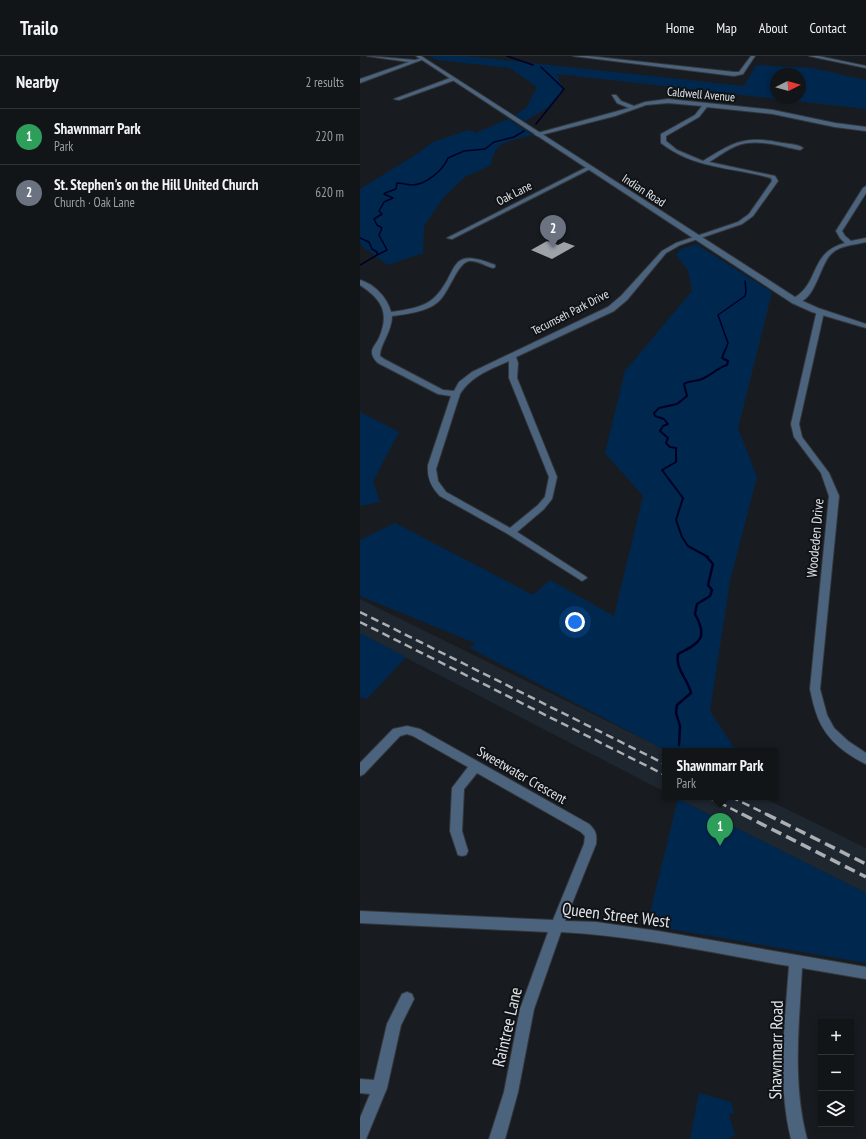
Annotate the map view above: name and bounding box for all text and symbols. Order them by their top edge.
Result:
text: Trailo [20,16,58,40]
text: Home [666,19,694,37]
text: Map [716,19,737,37]
text: About [759,19,788,37]
text: Contact [810,19,846,37]
north arrow [770,68,806,104]
text: Nearby [16,71,59,93]
text: 2 results [305,74,344,91]
street label: Caldwell Avenue [666,84,736,104]
text: Shawnmarr Park [54,119,141,138]
text: 1 [26,128,32,145]
text: 220 m [315,128,344,145]
text: Park [54,138,73,155]
street label: Indian Road [619,170,669,210]
text: St. Stephen's on the Hill United Church [54,175,259,194]
street label: Oak Lane [494,178,534,208]
text: 2 [26,184,32,201]
text: 620 m [315,184,344,201]
text: Church · Oak Lane [54,194,135,211]
pin: 2 [540,215,566,248]
street label: Tecumseh Park Drive [529,286,611,338]
street label: Woodeden Drive [803,498,827,578]
your location [565,612,585,632]
street label: Sweetwater Crescent [474,742,570,808]
popup [662,748,778,800]
text: Shawnmarr Park [677,756,763,775]
text: Park [677,775,696,792]
pin: 1 [707,813,733,846]
street label: Queen Street West [561,897,671,933]
street label: Raintree Lane [487,985,527,1069]
street label: Shawnmarr Road [764,1000,788,1100]
map controls [818,1019,854,1127]
button: + [818,1019,854,1055]
button: − [818,1055,854,1091]
button: layers [818,1091,854,1127]

